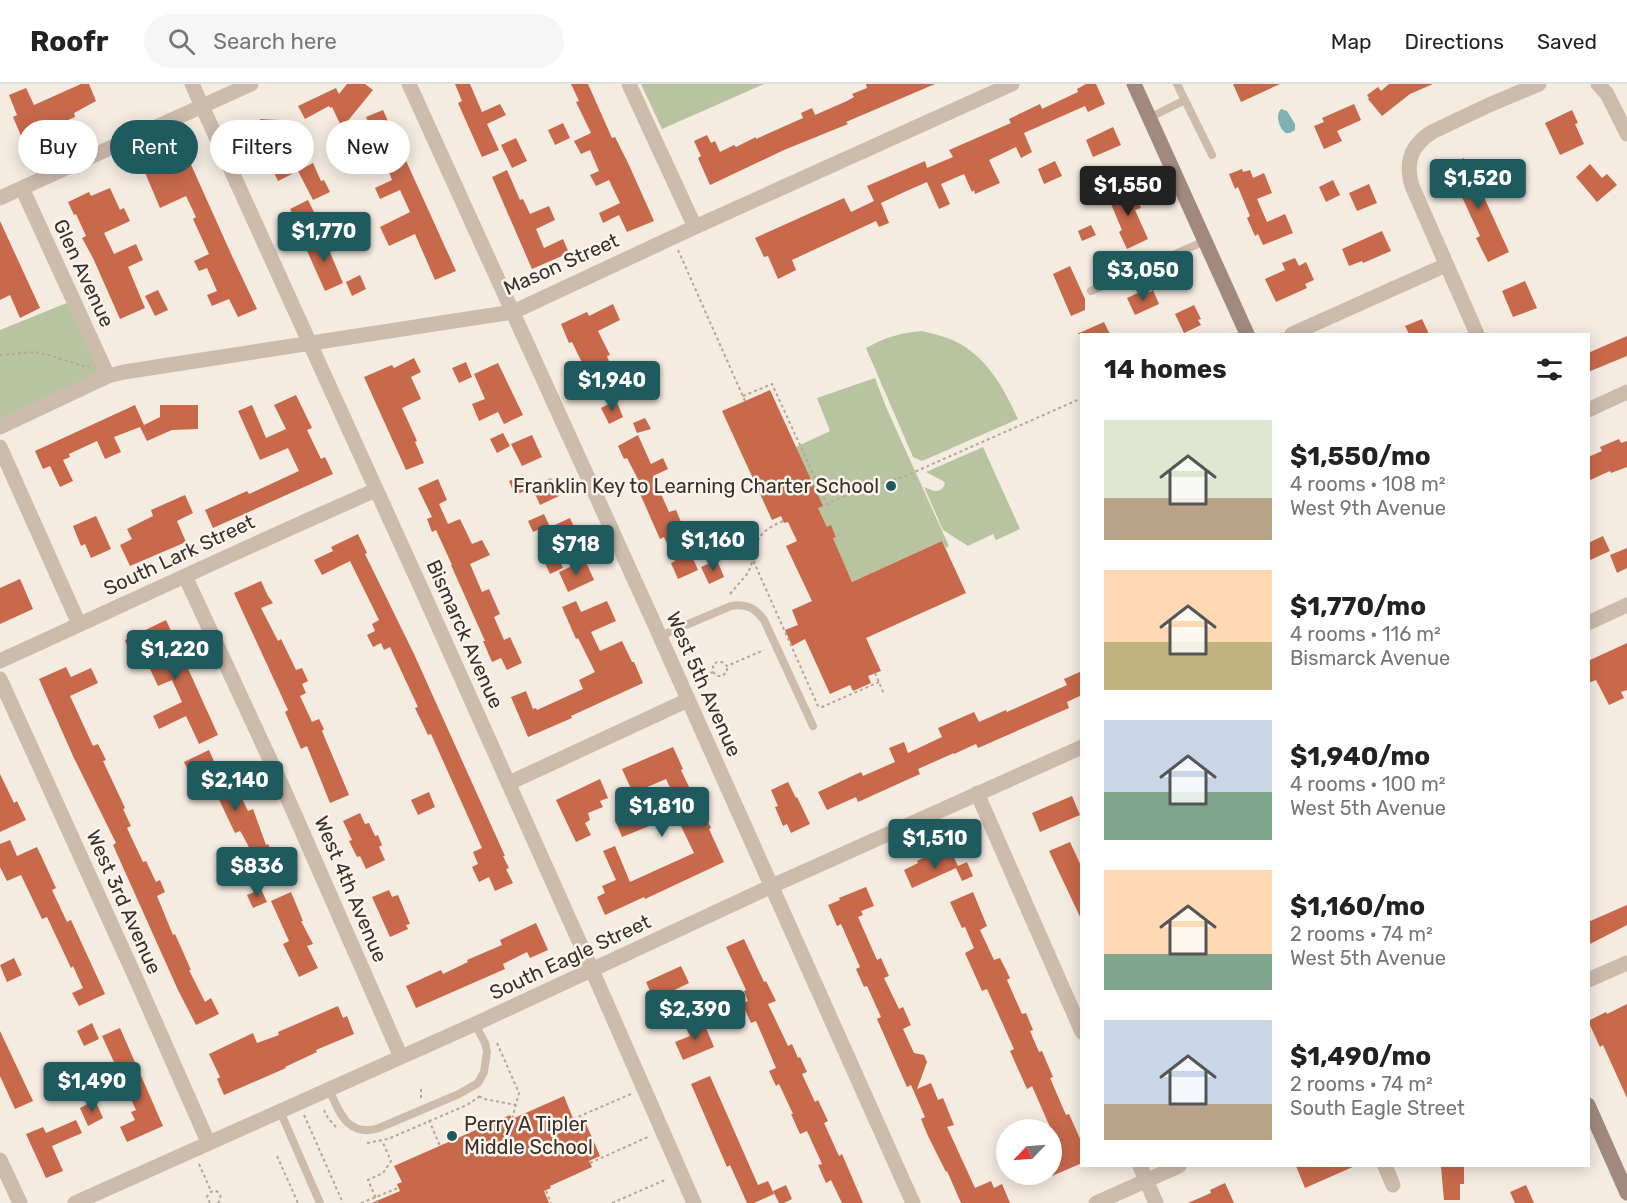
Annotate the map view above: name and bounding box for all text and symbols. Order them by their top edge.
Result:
search box [144,14,564,68]
text: Roofr [30,25,108,58]
icon: search [165,25,198,58]
text: Search here [213,28,337,55]
text: Map [1331,29,1372,54]
text: Directions [1405,29,1504,54]
text: Saved [1537,29,1597,54]
chip: Buy [18,120,98,174]
chip: Rent [110,120,198,174]
chip: Filters [210,120,314,174]
chip: New [326,120,410,174]
pin: $1,520 [1429,159,1527,210]
pin: $1,550 [1079,166,1177,217]
text: $1,520 [1444,166,1512,190]
text: $1,550 [1094,173,1162,197]
pin: $1,770 [275,212,373,263]
street label: Glen Avenue [49,215,119,331]
text: $1,770 [292,219,356,243]
street label: Mason Street [500,228,622,300]
pin: $3,050 [1094,251,1192,302]
text: $3,050 [1107,258,1179,282]
icon: filters [1533,353,1566,386]
text: 14 homes [1104,354,1227,385]
pin: $1,940 [563,361,661,412]
text: $1,940 [578,368,646,392]
text: $1,550/mo [1290,441,1431,472]
icon: home [1152,444,1224,516]
text: 4 rooms · 108 m² [1290,472,1446,496]
place label: Franklin Key to Learning Charter School [513,474,879,498]
marker: Franklin Key to Learning Charter School [884,479,898,493]
text: West 9th Avenue [1290,496,1446,520]
street label: South Lark Street [100,509,258,600]
pin: $1,160 [664,521,762,572]
pin: $718 [540,525,612,576]
text: $1,160 [681,528,745,552]
text: $718 [552,532,600,556]
street label: Bismarck Avenue [421,556,509,712]
text: $1,770/mo [1290,591,1426,622]
icon: home [1152,594,1224,666]
street label: West 5th Avenue [661,608,747,760]
text: 4 rooms · 116 m² [1290,622,1441,646]
pin: $1,220 [126,630,224,681]
text: $1,220 [141,637,209,661]
text: Bismarck Avenue [1290,646,1450,670]
text: $1,940/mo [1290,741,1430,772]
icon: home [1152,744,1224,816]
pin: $2,140 [186,761,284,812]
text: $2,140 [201,768,269,792]
text: 4 rooms · 100 m² [1290,772,1446,796]
pin: $1,810 [613,787,711,838]
text: $1,810 [629,794,695,818]
text: West 5th Avenue [1290,796,1446,820]
street label: West 4th Avenue [309,812,393,966]
pin: $1,510 [886,819,984,870]
street label: West 3rd Avenue [81,826,167,978]
text: $1,510 [902,826,968,850]
pin: $836 [221,847,293,898]
text: $836 [230,854,284,878]
text: $1,160/mo [1290,891,1425,922]
icon: home [1152,894,1224,966]
street label: South Eagle Street [486,909,654,1005]
text: 2 rooms · 74 m² [1290,922,1433,946]
text: West 5th Avenue [1290,946,1446,970]
pin: $2,390 [646,990,744,1041]
text: $2,390 [659,997,731,1021]
text: $1,490/mo [1290,1041,1431,1072]
icon: home [1152,1044,1224,1116]
pin: $1,490 [43,1062,141,1113]
text: $1,490 [58,1069,126,1093]
text: 2 rooms · 74 m² [1290,1072,1433,1096]
text: South Eagle Street [1290,1096,1465,1120]
place label: Perry A Tipler Middle School [464,1112,593,1159]
north arrow [996,1119,1062,1185]
map controls [996,1119,1062,1185]
marker: Perry A Tipler Middle School [445,1129,459,1143]

